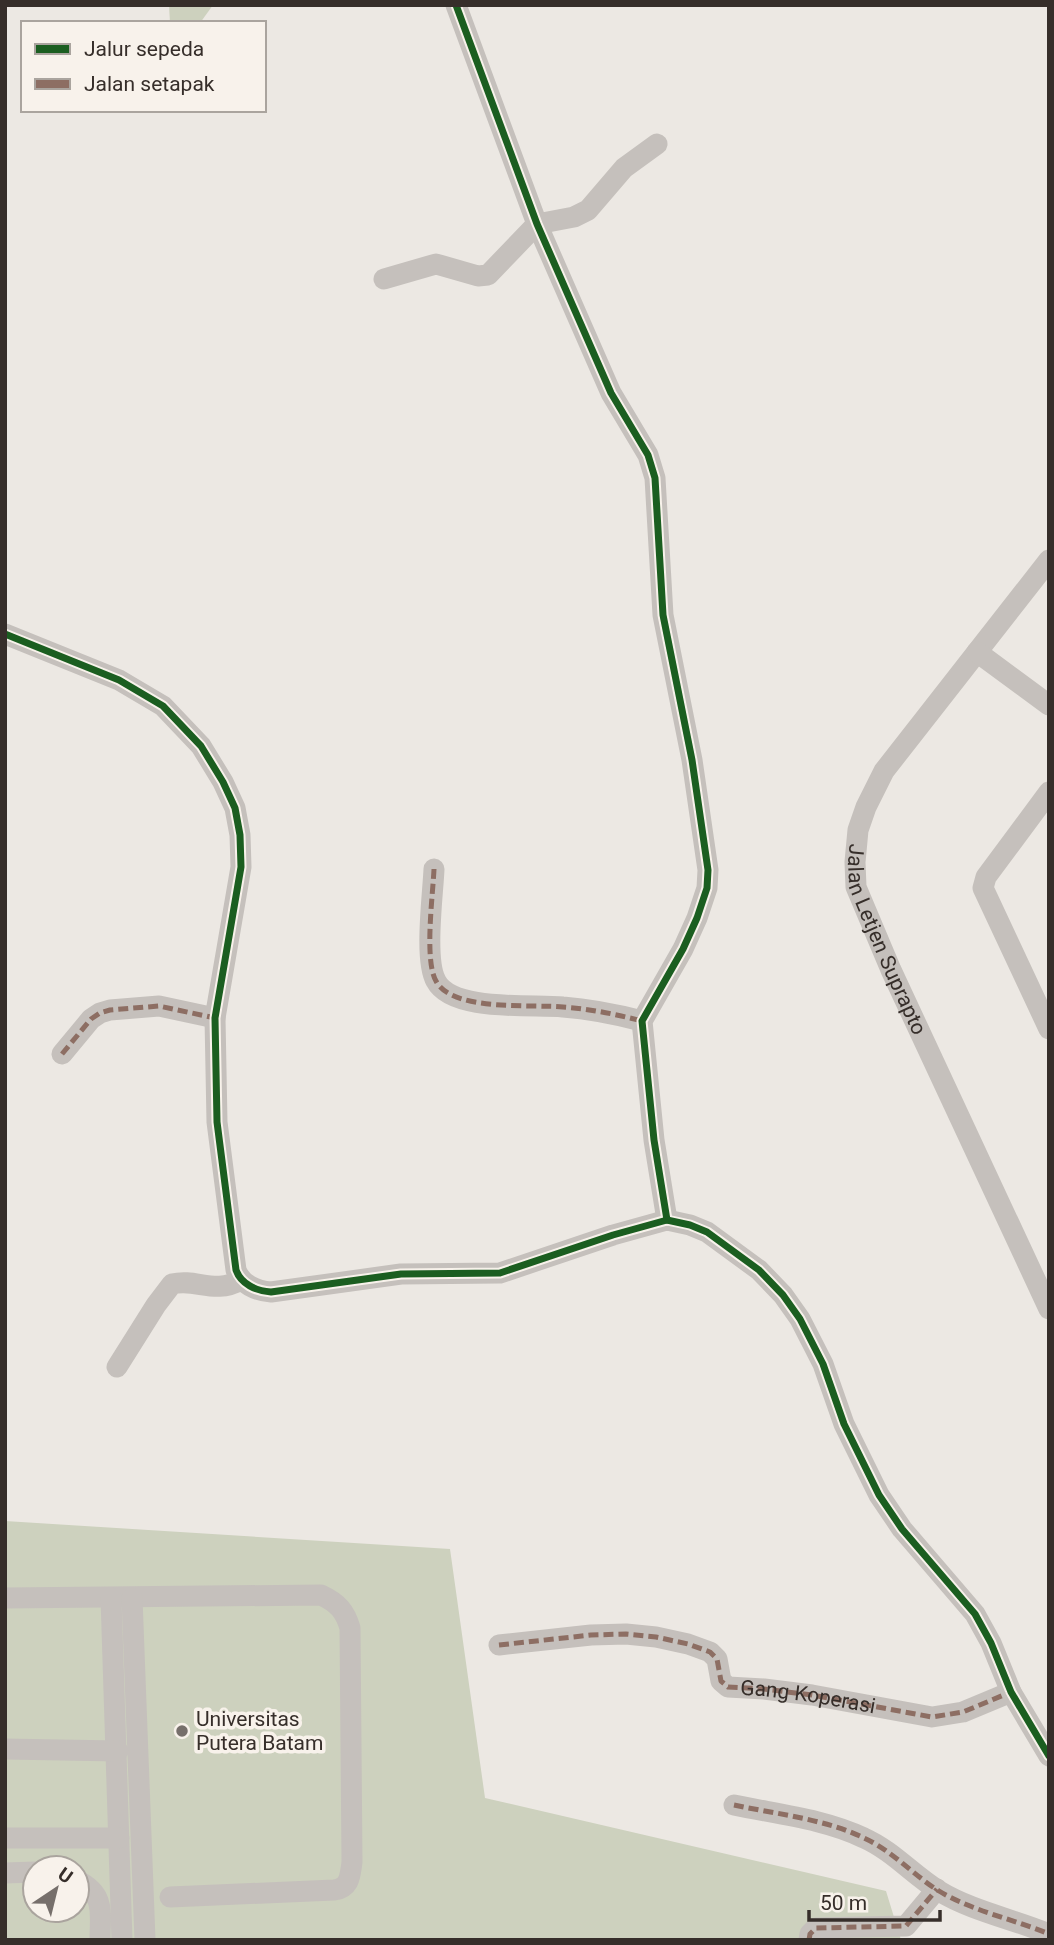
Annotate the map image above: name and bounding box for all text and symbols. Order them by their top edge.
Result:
legend [21,21,266,112]
text: Jalur sepeda [84,37,204,61]
text: Jalan setapak [84,72,215,96]
street label: Jalan Letjen Suprapto [843,843,931,1038]
street label: Gang Koperasi [740,1676,877,1718]
place label: Universitas Putera Batam [196,1707,323,1755]
marker: Universitas Putera Batam [174,1723,190,1739]
north arrow [21,1854,91,1924]
text: U [54,1862,77,1888]
scale bar [809,1878,940,1922]
text: 50 m [820,1891,867,1915]

